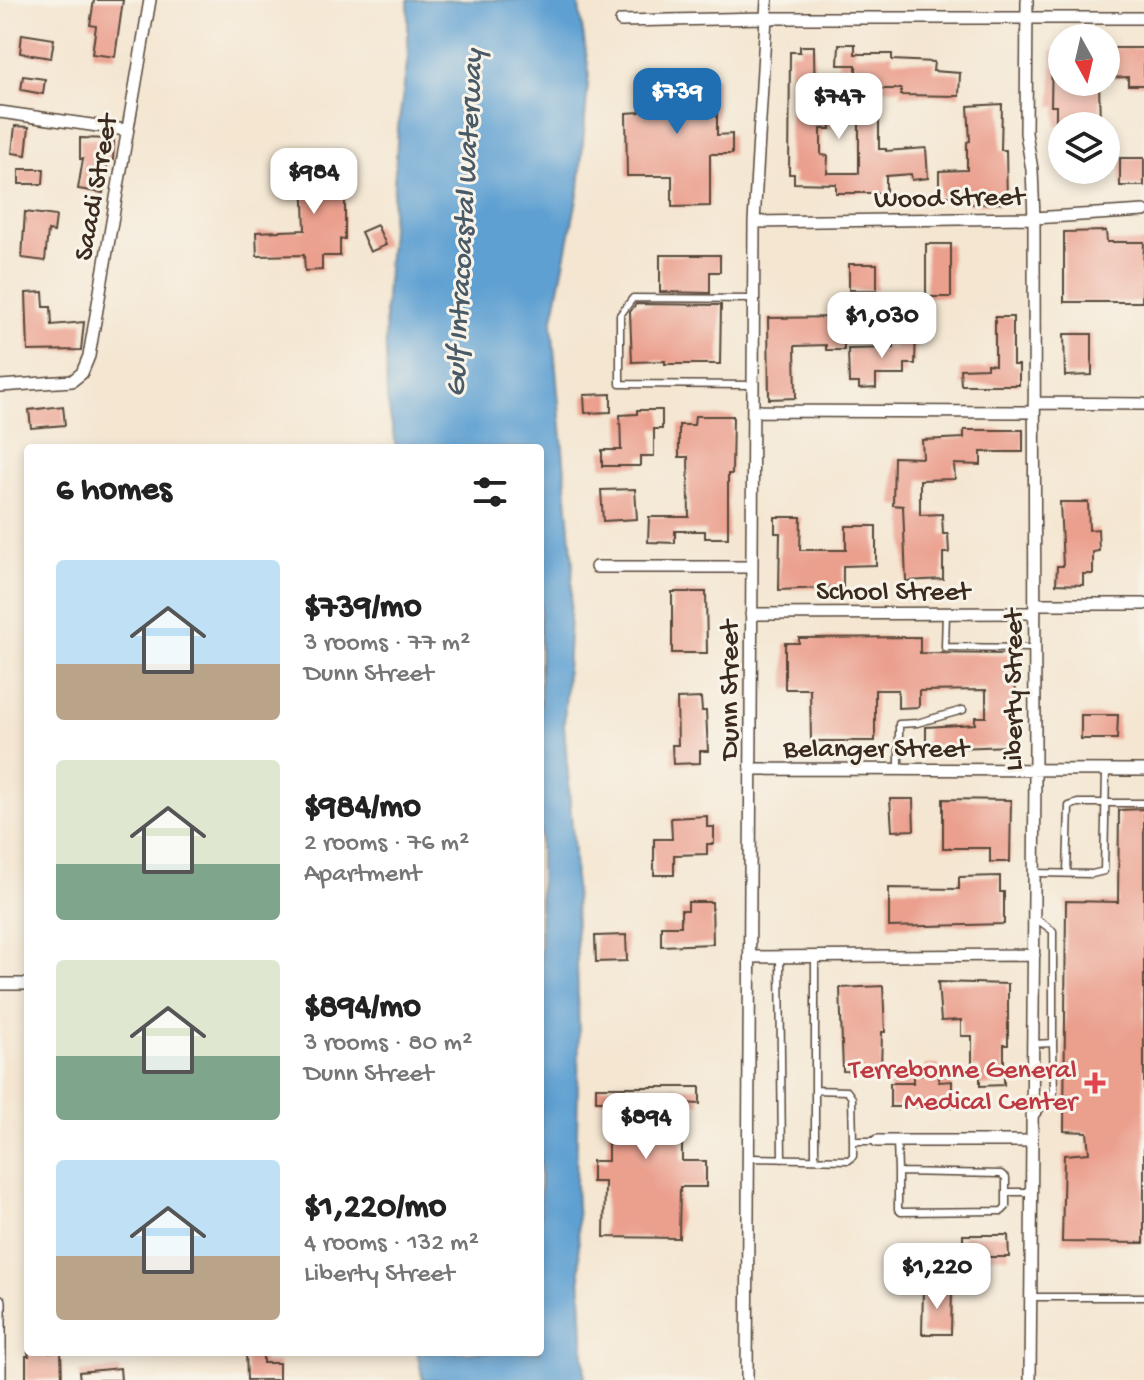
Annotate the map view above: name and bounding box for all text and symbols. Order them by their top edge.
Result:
north arrow [1048,24,1120,96]
map controls [1048,24,1120,184]
water label: Gulf Intracoastal Waterway [440,46,493,398]
pin: $739 [630,68,724,136]
pin: $747 [792,73,886,141]
text: $739 [651,78,703,109]
text: $747 [813,83,865,114]
street label: Saadi Street [68,110,127,263]
button: layers [1048,112,1120,184]
pin: $984 [267,148,361,216]
text: $984 [288,158,340,189]
street label: Wood Street [874,182,1027,217]
pin: $1,030 [817,292,947,360]
text: $1,030 [845,302,919,333]
icon: filters [468,470,512,514]
text: 6 homes [56,472,171,512]
street label: School Street [816,577,973,610]
text: $739/mo [304,589,422,629]
icon: home [120,592,216,688]
street label: Liberty Street [999,606,1032,771]
street label: Dunn Street [715,618,748,762]
text: 3 rooms · 77 m² [304,629,470,660]
text: Dunn Street [304,660,433,691]
street label: Belanger Street [782,734,971,767]
text: $984/mo [304,789,421,829]
icon: home [120,792,216,888]
text: 2 rooms · 76 m² [304,829,469,860]
text: Apartment [304,860,421,891]
text: $894/mo [304,989,421,1029]
icon: home [120,992,216,1088]
text: 3 rooms · 80 m² [304,1029,472,1060]
place label: Terrebonne General Medical Center [847,1055,1079,1120]
text: Dunn Street [304,1060,433,1091]
marker: Terrebonne General Medical Center [1084,1072,1106,1094]
pin: $894 [599,1093,693,1161]
text: $894 [620,1103,672,1134]
text: $1,220/mo [304,1189,446,1229]
icon: home [120,1192,216,1288]
text: 4 rooms · 132 m² [304,1229,479,1260]
pin: $1,220 [872,1243,1002,1311]
text: $1,220 [902,1253,972,1284]
text: Liberty Street [304,1260,454,1291]

